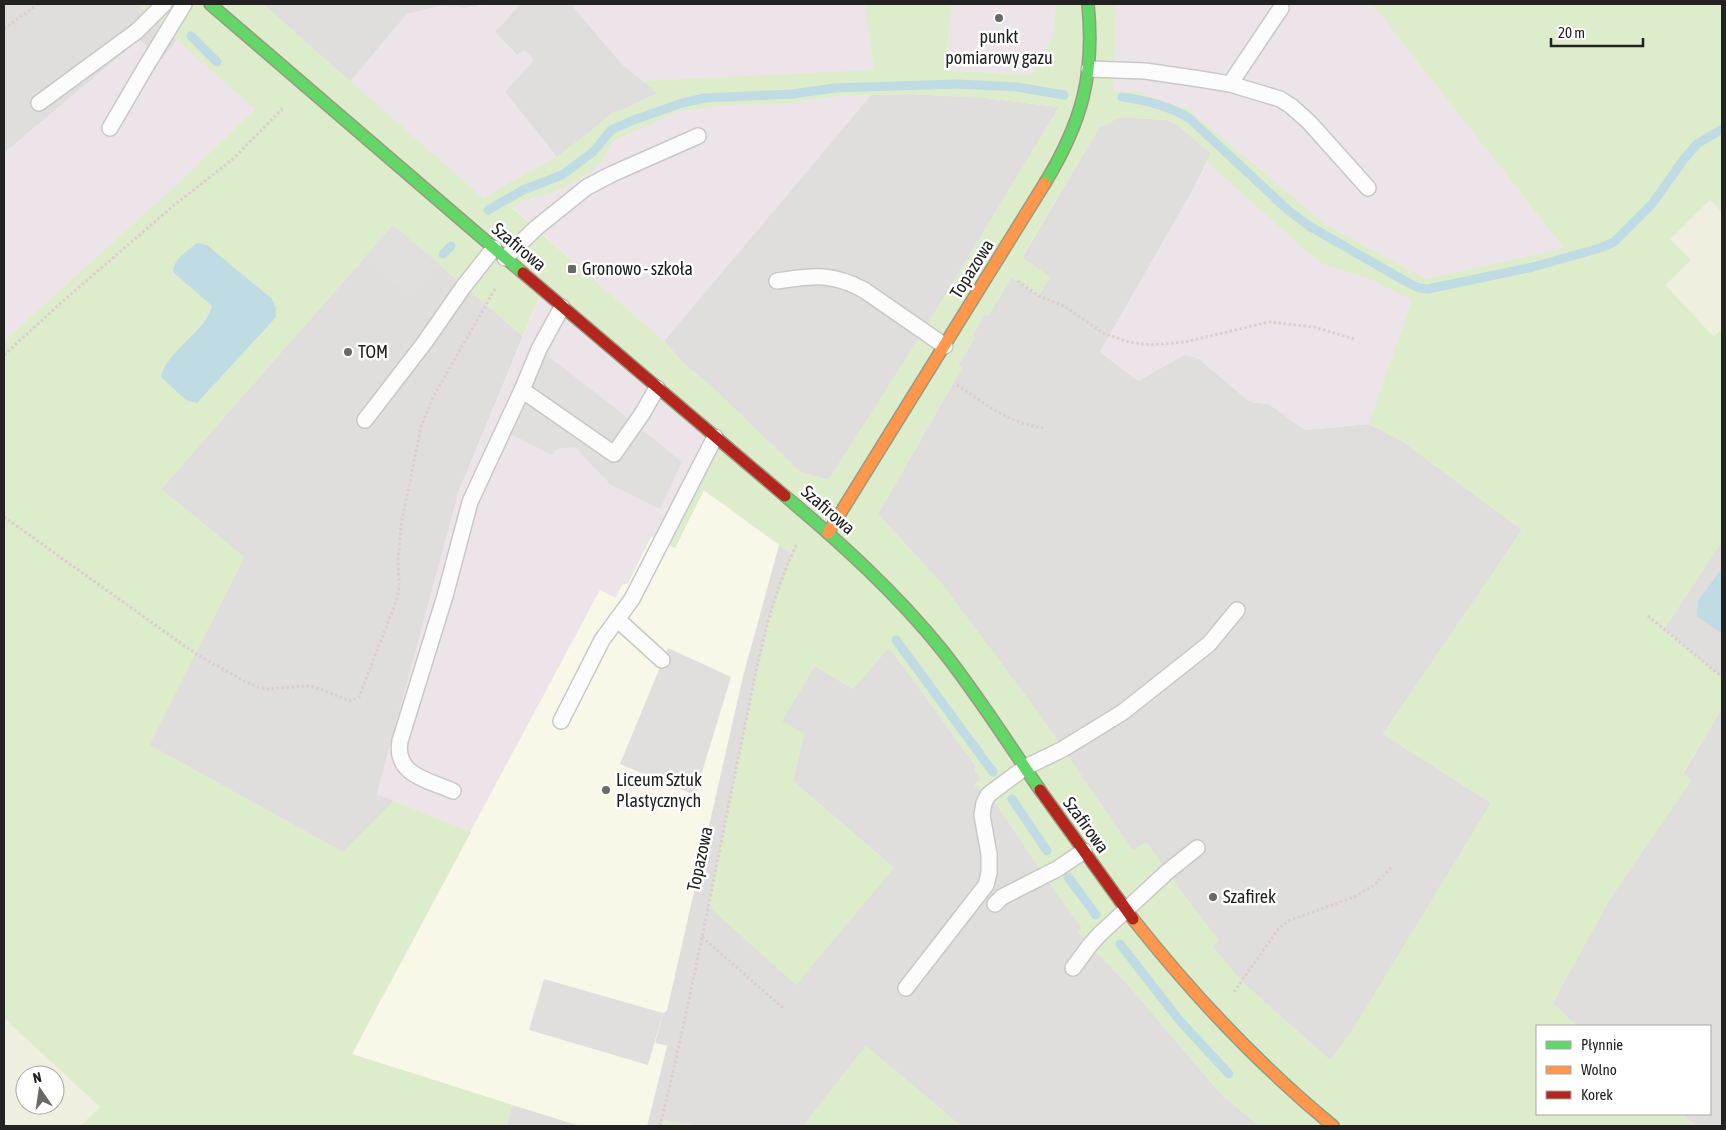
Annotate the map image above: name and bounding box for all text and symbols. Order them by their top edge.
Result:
marker: punkt pomiarowy gazu [993,12,1005,24]
scale bar [1551,15,1644,47]
text: 20 m [1558,24,1585,41]
place label: punkt pomiarowy gazu [945,26,1053,68]
street label: Szafirowa [488,218,551,275]
street label: Topazowa [945,235,998,302]
place label: Gronowo - szkoła [582,258,693,279]
marker: Gronowo - szkoła [566,263,578,275]
place label: TOM [358,341,388,362]
marker: TOM [342,346,354,358]
street label: Szafirowa [797,481,859,539]
place label: Liceum Sztuk Plastycznych [616,769,702,811]
marker: Liceum Sztuk Plastycznych [600,784,612,796]
street label: Szafirowa [1059,793,1114,857]
street label: Topazowa [682,825,717,893]
place label: Szafirek [1223,886,1276,907]
marker: Szafirek [1207,891,1219,903]
legend [1536,1025,1711,1115]
text: Płynnie [1581,1036,1623,1053]
text: Wolno [1581,1061,1617,1078]
north arrow [15,1065,65,1115]
text: N [31,1069,43,1086]
text: Korek [1581,1086,1613,1103]

